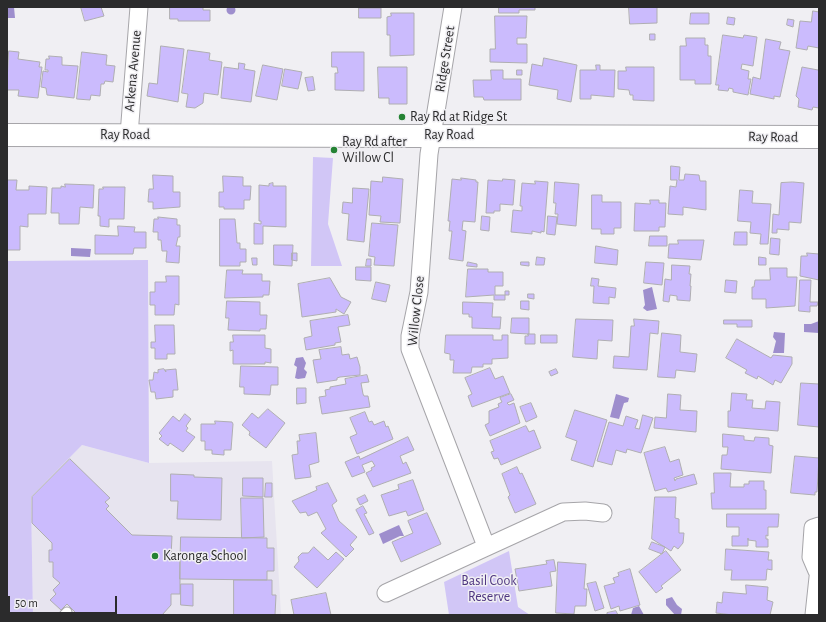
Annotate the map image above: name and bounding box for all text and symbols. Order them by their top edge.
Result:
street label: Ridge Street [431,25,459,93]
street label: Arkena Avenue [121,29,145,113]
place label: Ray Rd at Ridge St [410,109,507,125]
marker: Ray Rd at Ridge St [397,112,407,122]
street label: Ray Road [100,127,150,143]
street label: Ray Road [424,127,474,143]
street label: Ray Road [748,128,798,146]
place label: Ray Rd after Willow Cl [342,134,407,166]
marker: Ray Rd after Willow Cl [329,145,339,155]
street label: Willow Close [404,275,428,347]
place label: Karonga School [163,548,247,564]
marker: Karonga School [150,551,160,561]
park label: Basil Cook Reserve [461,573,517,606]
scale bar [10,588,119,614]
text: 50 m [15,597,38,609]

